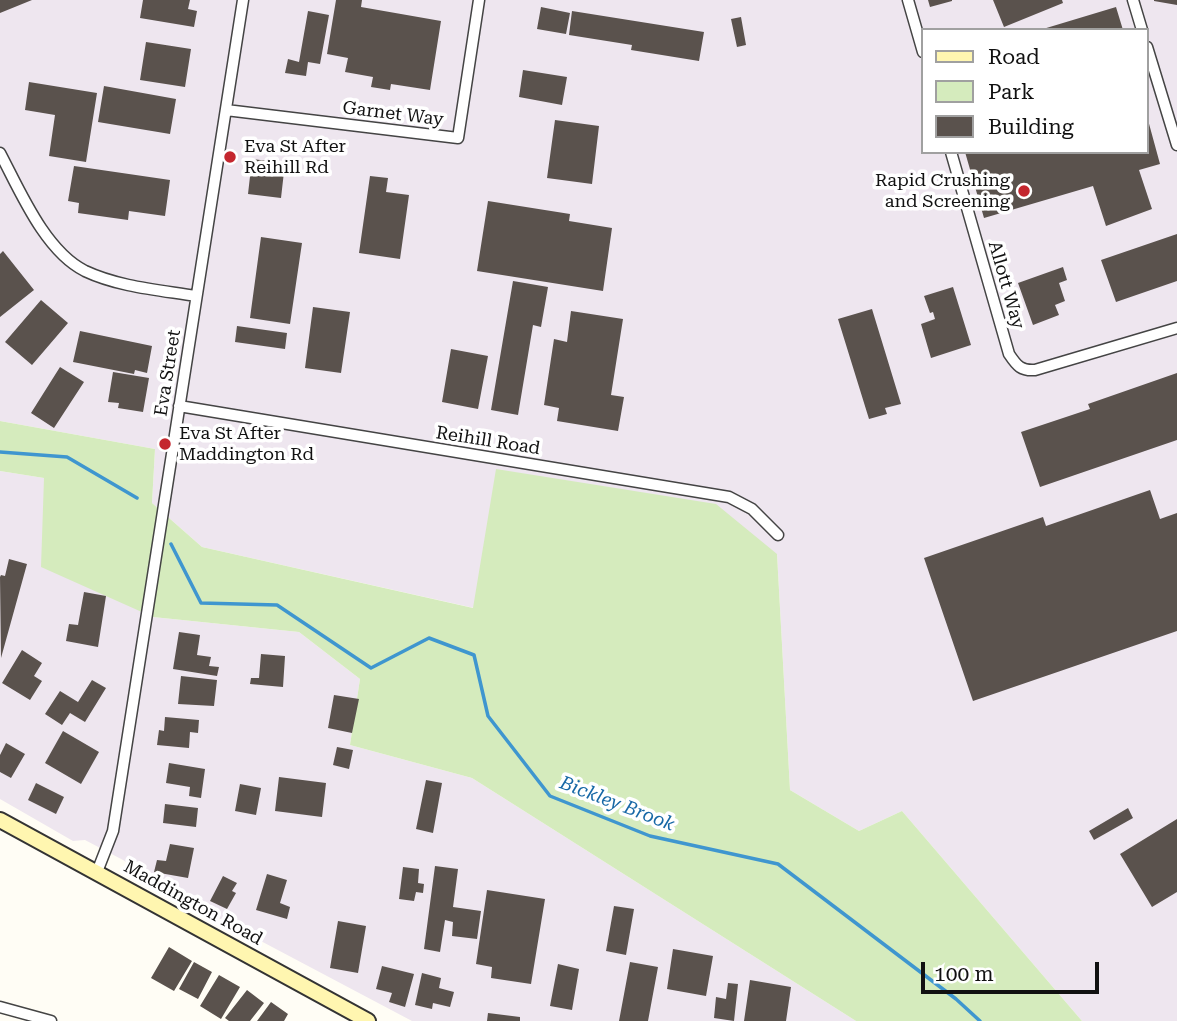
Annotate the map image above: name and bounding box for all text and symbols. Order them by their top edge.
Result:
legend [922,28,1149,154]
text: Road [988,45,1040,69]
text: Park [988,80,1034,104]
street label: Garnet Way [341,97,445,131]
text: Building [988,115,1074,139]
place label: Eva St After Reihill Rd [244,136,346,178]
marker: Eva St After Reihill Rd [222,149,238,165]
place label: Rapid Crushing and Screening [875,170,1010,212]
marker: Rapid Crushing and Screening [1016,183,1032,199]
street label: Allott Way [983,238,1029,332]
street label: Eva Street [151,328,185,418]
street label: Reihill Road [434,422,542,460]
place label: Eva St After Maddington Rd [179,423,314,466]
marker: Eva St After Maddington Rd [157,436,173,452]
water label: Bickley Brook [556,772,678,836]
street label: Maddington Road [120,856,266,950]
scale bar [925,948,1104,992]
text: 100 m [934,962,994,986]

